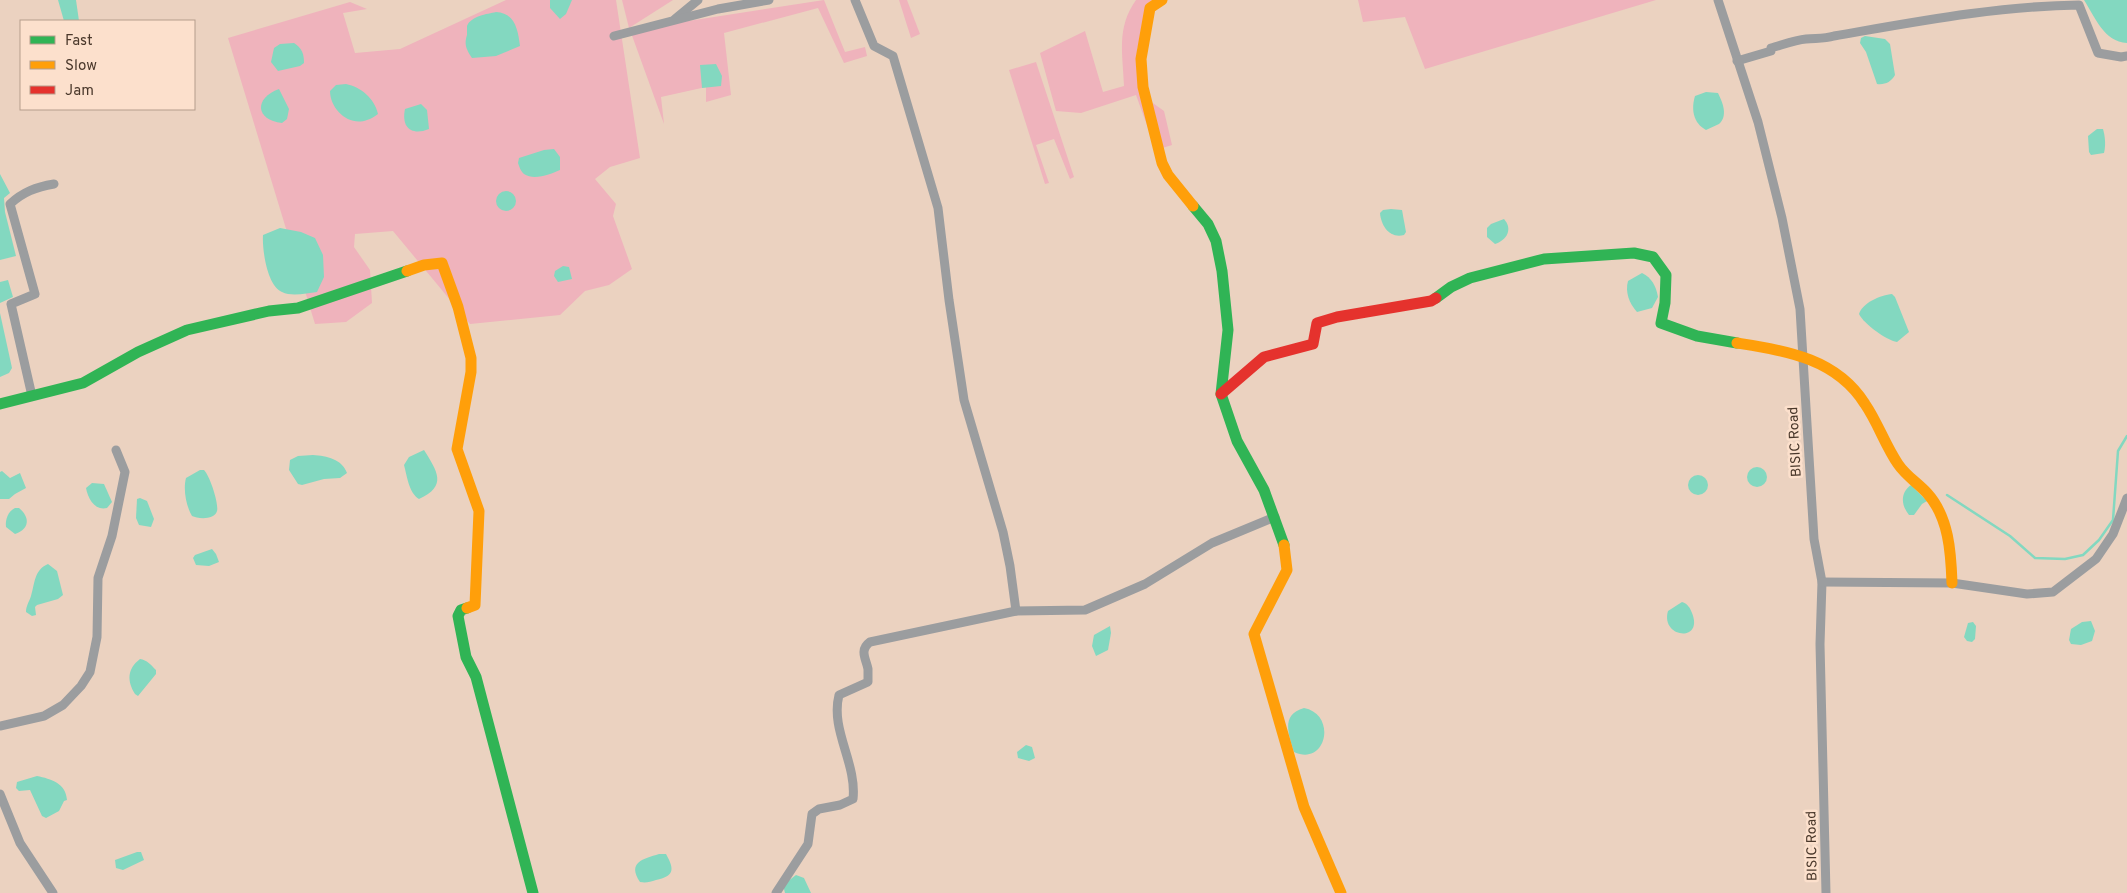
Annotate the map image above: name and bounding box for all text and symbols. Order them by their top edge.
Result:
legend [20,20,195,110]
text: Fast [65,32,93,51]
text: Slow [65,57,97,76]
text: Jam [65,82,94,101]
street label: BISIC Road [1785,406,1806,477]
street label: BISIC Road [1803,811,1822,881]

